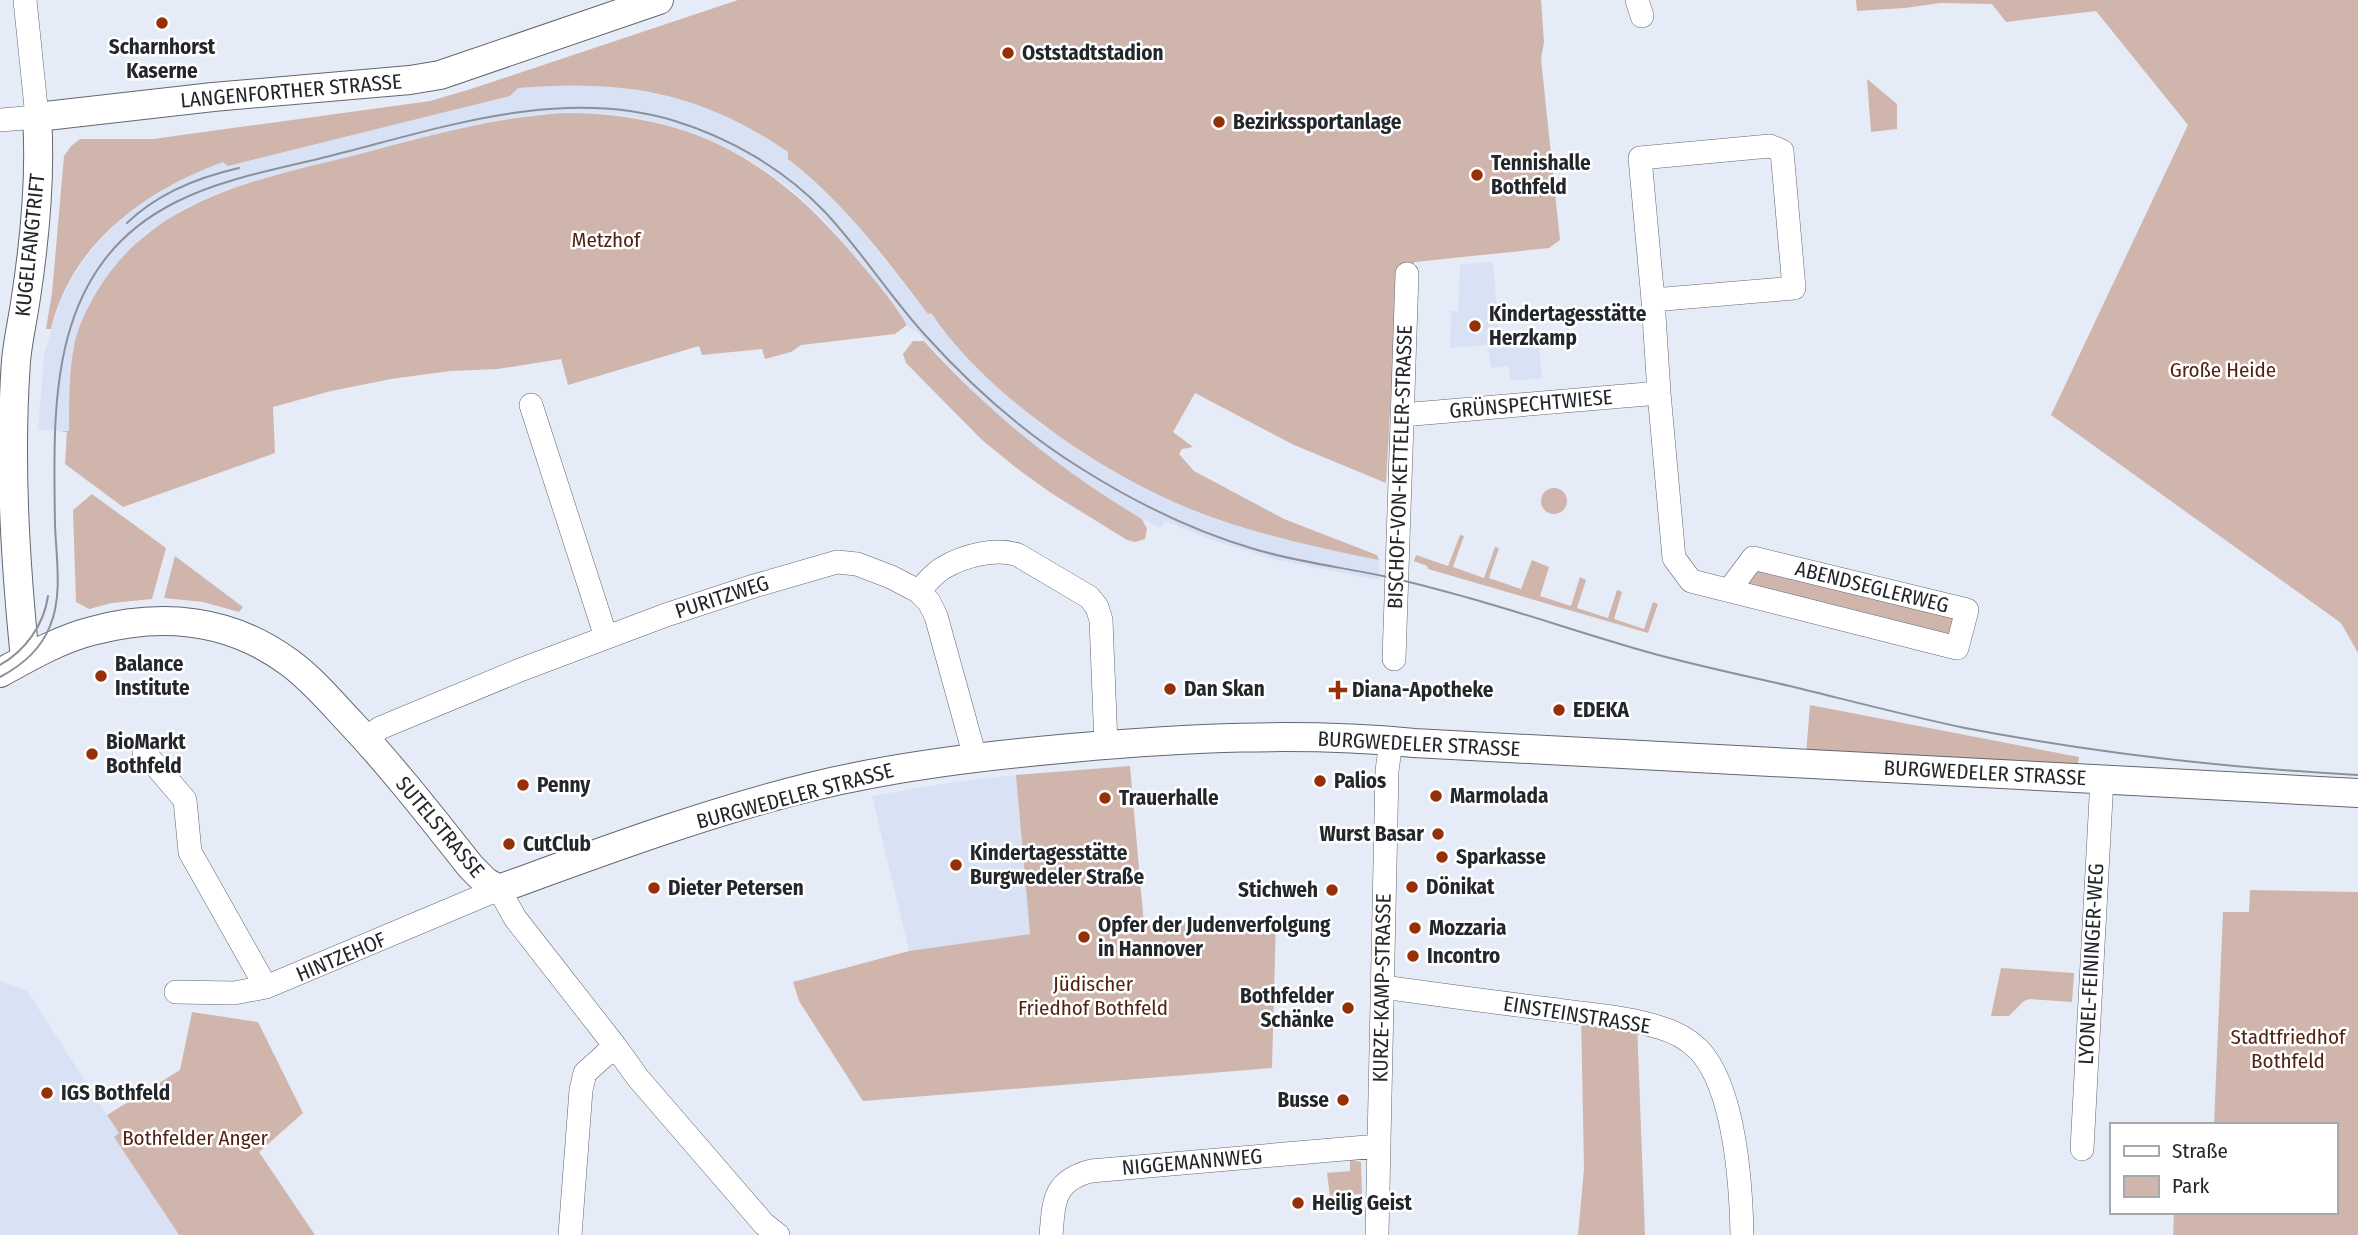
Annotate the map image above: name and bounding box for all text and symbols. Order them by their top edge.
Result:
marker: Scharnhorst Kaserne [154,15,170,31]
place label: Scharnhorst Kaserne [109,34,216,84]
place label: Oststadtstadion [1022,40,1163,66]
marker: Oststadtstadion [1000,45,1016,61]
street label: LANGENFORTHER STRASSE [179,68,403,114]
place label: Bezirkssportanlage [1233,109,1402,135]
marker: Bezirkssportanlage [1211,114,1227,130]
place label: Tennishalle Bothfeld [1491,150,1591,200]
marker: Tennishalle Bothfeld [1469,167,1485,183]
street label: KUGELFANGTRIFT [10,172,50,318]
park label: Metzhof [571,227,642,253]
place label: Kindertagesstätte Herzkamp [1489,301,1647,351]
marker: Kindertagesstätte Herzkamp [1467,318,1483,334]
street label: BISCHOF-VON-KETTELER-STRASSE [1382,324,1418,610]
park label: Große Heide [2170,357,2276,383]
street label: GRÜNSPECHTWIESE [1448,384,1614,424]
street label: ABENDSEGLERWEG [1793,555,1951,619]
street label: PURITZWEG [672,570,772,624]
place label: Balance Institute [115,651,190,701]
marker: Balance Institute [93,668,109,684]
place label: Dan Skan [1184,676,1265,702]
place label: Diana-Apotheke [1352,677,1494,703]
marker: Dan Skan [1162,681,1178,697]
marker: Diana-Apotheke [1330,682,1346,698]
place label: EDEKA [1573,697,1630,723]
marker: EDEKA [1551,702,1567,718]
street label: BURGWEDELER STRASSE [1317,726,1521,762]
place label: BioMarkt Bothfeld [106,729,186,779]
marker: BioMarkt Bothfeld [84,746,100,762]
street label: BURGWEDELER STRASSE [1883,755,2087,791]
street label: BURGWEDELER STRASSE [694,757,896,835]
place label: Palios [1334,768,1386,794]
street label: SUTELSTRASSE [390,771,490,883]
place label: Penny [537,772,591,798]
marker: Palios [1312,773,1328,789]
marker: Penny [515,777,531,793]
place label: Marmolada [1450,783,1548,809]
place label: Trauerhalle [1119,785,1219,811]
marker: Marmolada [1428,788,1444,804]
marker: Trauerhalle [1097,790,1113,806]
place label: Wurst Basar [1319,821,1424,847]
marker: Wurst Basar [1430,826,1446,842]
place label: CutClub [523,831,591,857]
marker: CutClub [501,836,517,852]
place label: Kindertagesstätte Burgwedeler Straße [970,840,1144,890]
place label: Sparkasse [1456,844,1546,870]
marker: Sparkasse [1434,849,1450,865]
marker: Kindertagesstätte Burgwedeler Straße [948,857,964,873]
street label: LYONEL-FEININGER-WEG [2073,863,2109,1065]
place label: Dönikat [1426,874,1495,900]
place label: Dieter Petersen [668,875,804,901]
place label: Stichweh [1238,877,1318,903]
marker: Dönikat [1404,879,1420,895]
marker: Dieter Petersen [646,880,662,896]
marker: Stichweh [1324,882,1340,898]
street label: KURZE-KAMP-STRASSE [1367,893,1397,1083]
place label: Opfer der Judenverfolgung in Hannover [1098,912,1331,962]
place label: Mozzaria [1429,915,1507,941]
marker: Mozzaria [1407,920,1423,936]
street label: HINTZEHOF [292,926,390,988]
marker: Opfer der Judenverfolgung in Hannover [1076,929,1092,945]
place label: Incontro [1427,943,1500,969]
marker: Incontro [1405,948,1421,964]
park label: Jüdischer Friedhof Bothfeld [1018,971,1168,1021]
place label: Bothfelder Schänke [1240,983,1334,1033]
street label: EINSTEINSTRASSE [1502,991,1652,1039]
marker: Bothfelder Schänke [1340,1000,1356,1016]
park label: Stadtfriedhof Bothfeld [2231,1024,2347,1074]
place label: IGS Bothfeld [61,1080,170,1106]
marker: IGS Bothfeld [39,1085,55,1101]
place label: Busse [1277,1087,1329,1113]
marker: Busse [1335,1092,1351,1108]
legend [2110,1123,2337,1214]
park label: Bothfelder Anger [122,1125,269,1151]
text: Straße [2172,1138,2228,1164]
street label: NIGGEMANNWEG [1121,1143,1263,1181]
text: Park [2172,1173,2210,1199]
place label: Heilig Geist [1312,1190,1412,1216]
marker: Heilig Geist [1290,1195,1306,1211]

